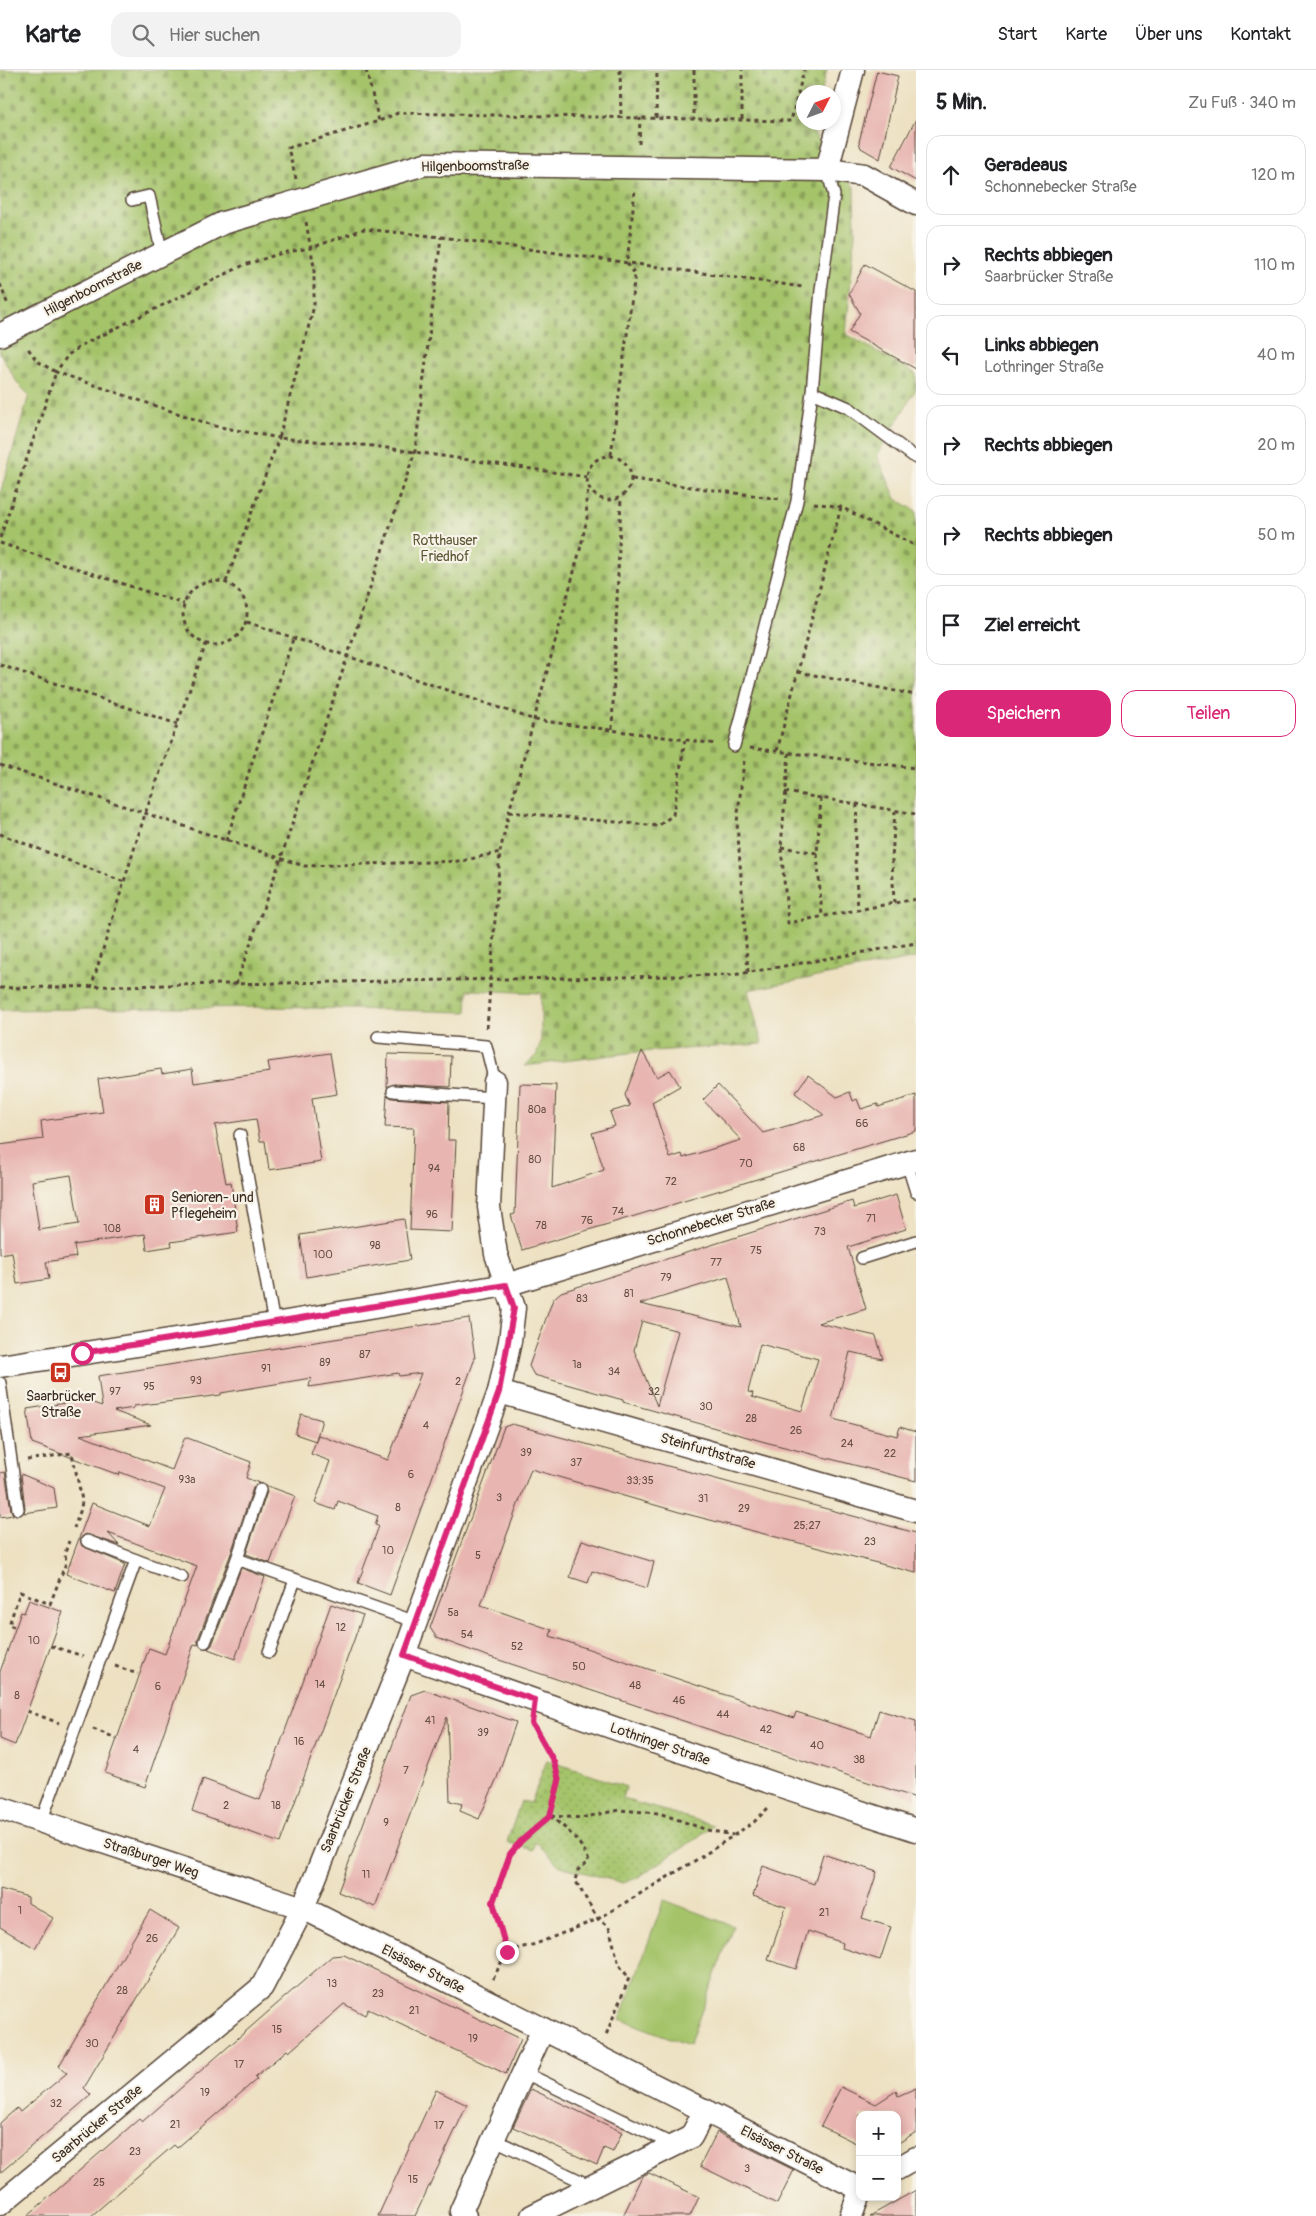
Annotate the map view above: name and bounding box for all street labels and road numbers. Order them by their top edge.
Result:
street label: Hilgenboomstraße [421,157,529,175]
street label: Hilgenboomstraße [41,256,145,320]
street label: Schonnebecker Straße [645,1194,777,1250]
street label: Steinfurthstraße [658,1429,758,1473]
street label: Lothringer Straße [608,1719,712,1769]
street label: Saarbrücker Straße [317,1744,375,1856]
street label: Straßburger Weg [101,1835,201,1881]
street label: Elsässer Straße [379,1941,467,1997]
street label: Saarbrücker Straße [48,2081,146,2167]
street label: Elsässer Straße [738,2122,826,2178]

